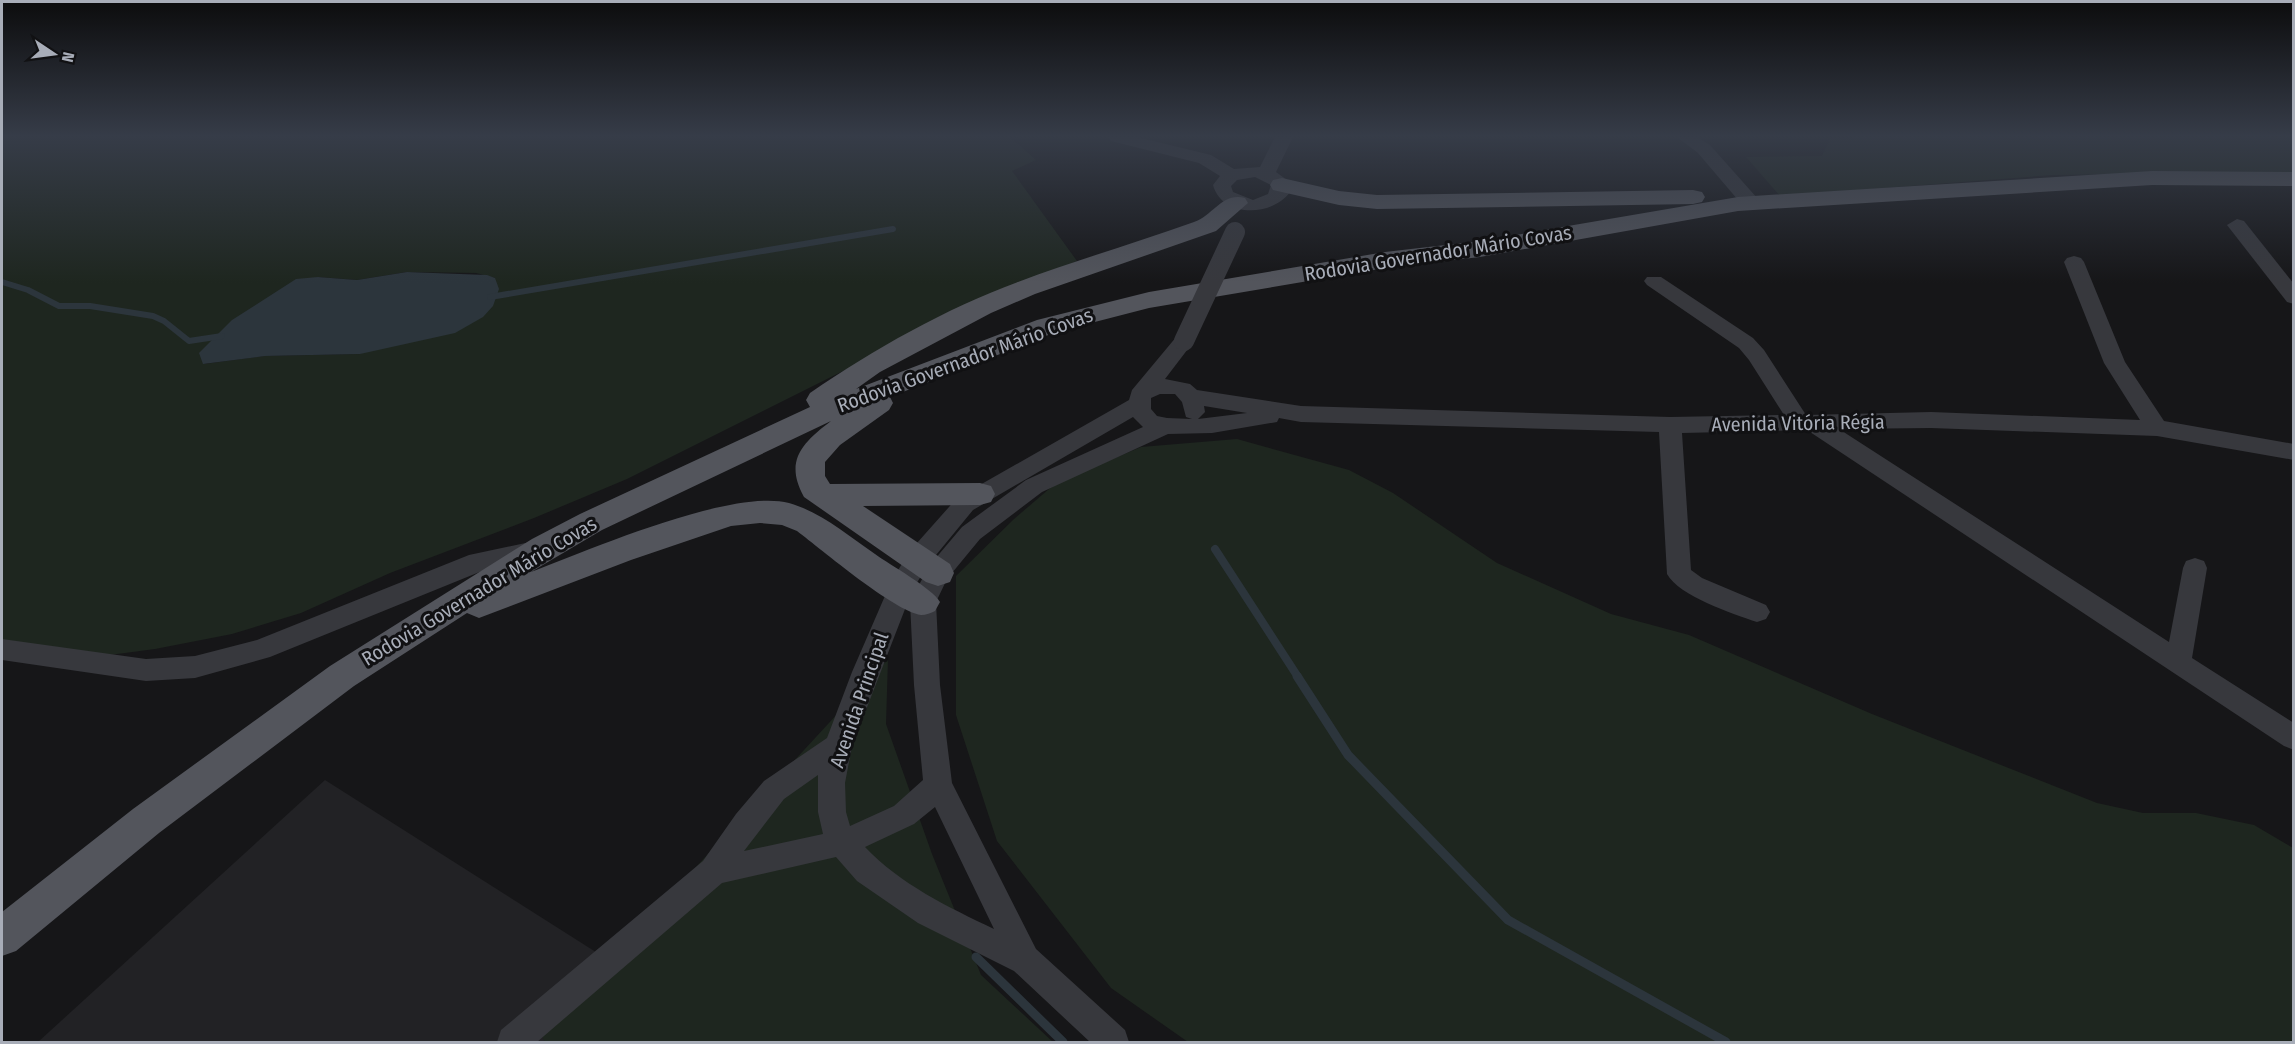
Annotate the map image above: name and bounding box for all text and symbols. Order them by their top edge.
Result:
north arrow [24,24,84,84]
text: N [58,50,78,64]
street label: Rodovia Governador Mário Covas [1303,220,1573,286]
street label: Rodovia Governador Mário Covas [834,303,1096,417]
street label: Avenida Vitória Régia [1711,409,1885,437]
street label: Rodovia Governador Mário Covas [357,511,601,671]
street label: Avenida Principal [825,629,893,771]

